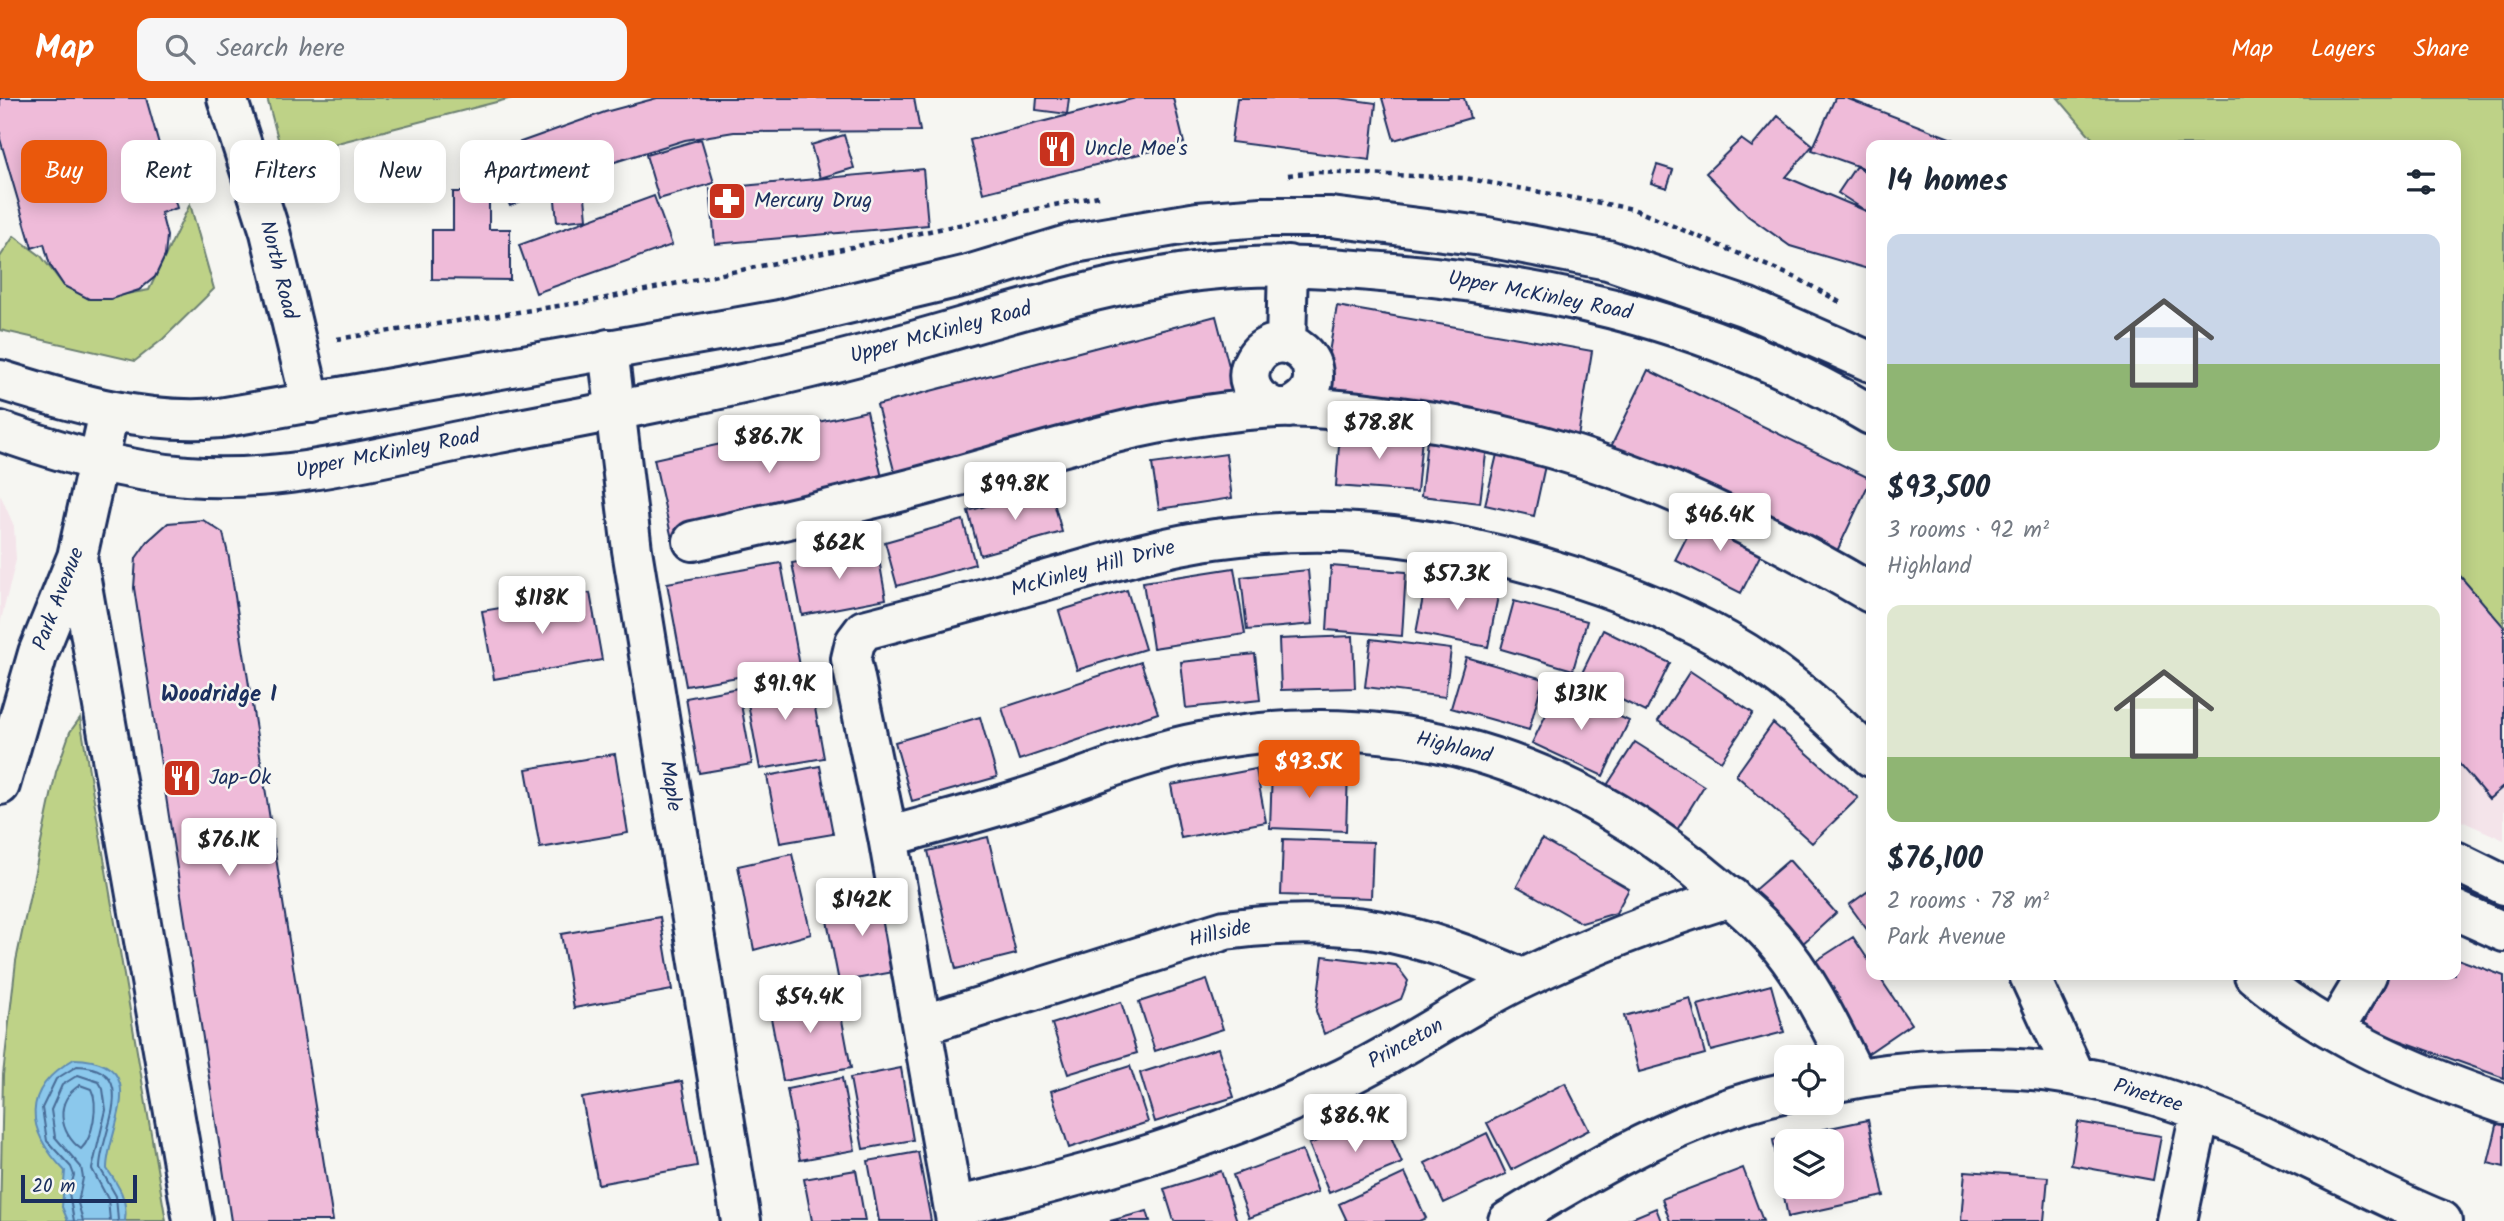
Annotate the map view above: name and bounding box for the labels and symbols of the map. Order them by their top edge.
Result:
restaurant icon: Uncle Moe's [1036,128,1078,170]
place label: Uncle Moe's [1084,133,1188,166]
pharmacy icon: Mercury Drug [706,180,748,222]
place label: Mercury Drug [754,185,872,218]
street label: North Road [250,217,306,323]
street label: Upper McKinley Road [1445,262,1635,330]
street label: Upper McKinley Road [846,293,1036,373]
pin: $78.8K [1322,402,1436,461]
pin: $86.7K [712,416,826,475]
street label: Upper McKinley Road [293,420,483,488]
pin: $99.8K [958,462,1072,522]
pin: $46.4K [1663,494,1777,553]
pin: $62K [798,522,880,581]
street label: McKinley Hill Drive [1007,531,1179,607]
street label: Park Avenue [24,542,94,655]
pin: $57.3K [1400,552,1514,612]
pin: $118K [493,576,591,636]
pin: $91.9K [728,662,842,722]
pin: $131K [1532,672,1630,732]
district label: Woodridge I [161,677,277,713]
street label: Highland [1413,723,1496,773]
pin: $93.5K [1252,740,1366,800]
restaurant icon: Jap-Ok [161,757,203,799]
street label: Maple [650,758,690,814]
place label: Jap-Ok [209,762,271,795]
pin: $76.1K [172,818,286,878]
pin: $142K [813,878,911,938]
street label: Hillside [1185,911,1255,957]
pin: $54.4K [753,976,867,1035]
street label: Princeton [1362,1010,1450,1078]
street label: Pinetree [2109,1070,2187,1122]
pin: $86.9K [1298,1094,1412,1154]
scale bar [21,1172,136,1204]

